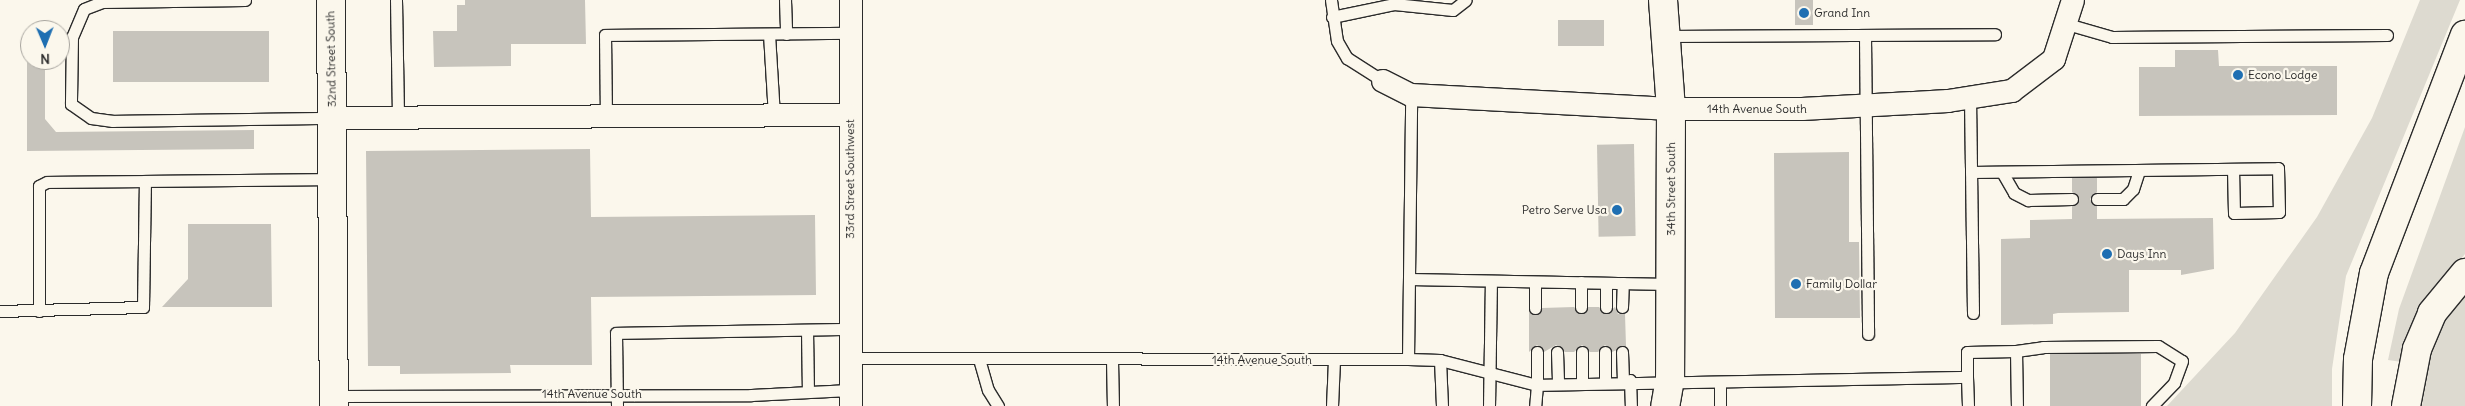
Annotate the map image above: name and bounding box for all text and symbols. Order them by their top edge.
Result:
place label: Grand Inn [1814,6,1870,20]
marker: Grand Inn [1798,7,1810,19]
street label: 32nd Street South [323,11,339,107]
north arrow [20,20,70,70]
text: N [40,50,50,68]
place label: Econo Lodge [2248,68,2317,82]
marker: Econo Lodge [2232,69,2244,81]
street label: 14th Avenue South [1707,102,1807,116]
street label: 33rd Street Southwest [843,119,857,239]
street label: 34th Street South [1664,142,1678,236]
place label: Petro Serve Usa [1522,203,1607,217]
marker: Petro Serve Usa [1611,204,1623,216]
place label: Days Inn [2117,247,2166,261]
marker: Days Inn [2101,248,2113,260]
place label: Family Dollar [1806,277,1877,291]
marker: Family Dollar [1790,278,1802,290]
street label: 14th Avenue South [1212,353,1312,367]
street label: 14th Avenue South [542,387,642,401]

